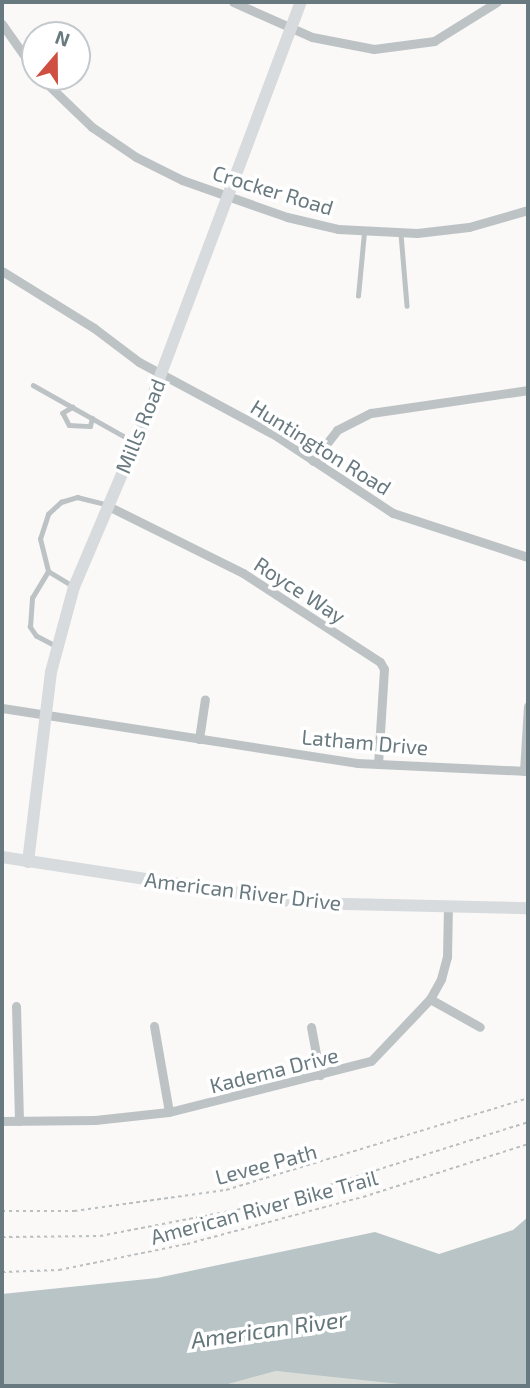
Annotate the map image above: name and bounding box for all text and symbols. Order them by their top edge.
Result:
north arrow [21,21,91,91]
text: N [52,25,73,51]
street label: Crocker Road [209,160,337,220]
street label: Mills Road [110,375,170,477]
street label: Huntington Road [246,394,396,500]
street label: Royce Way [250,551,350,629]
street label: Latham Drive [301,724,429,760]
street label: American River Drive [143,866,343,916]
street label: Kadema Drive [207,1042,341,1098]
street label: Levee Path [212,1138,320,1190]
street label: American River Bike Trail [147,1164,381,1250]
water label: American River [189,1304,349,1354]

